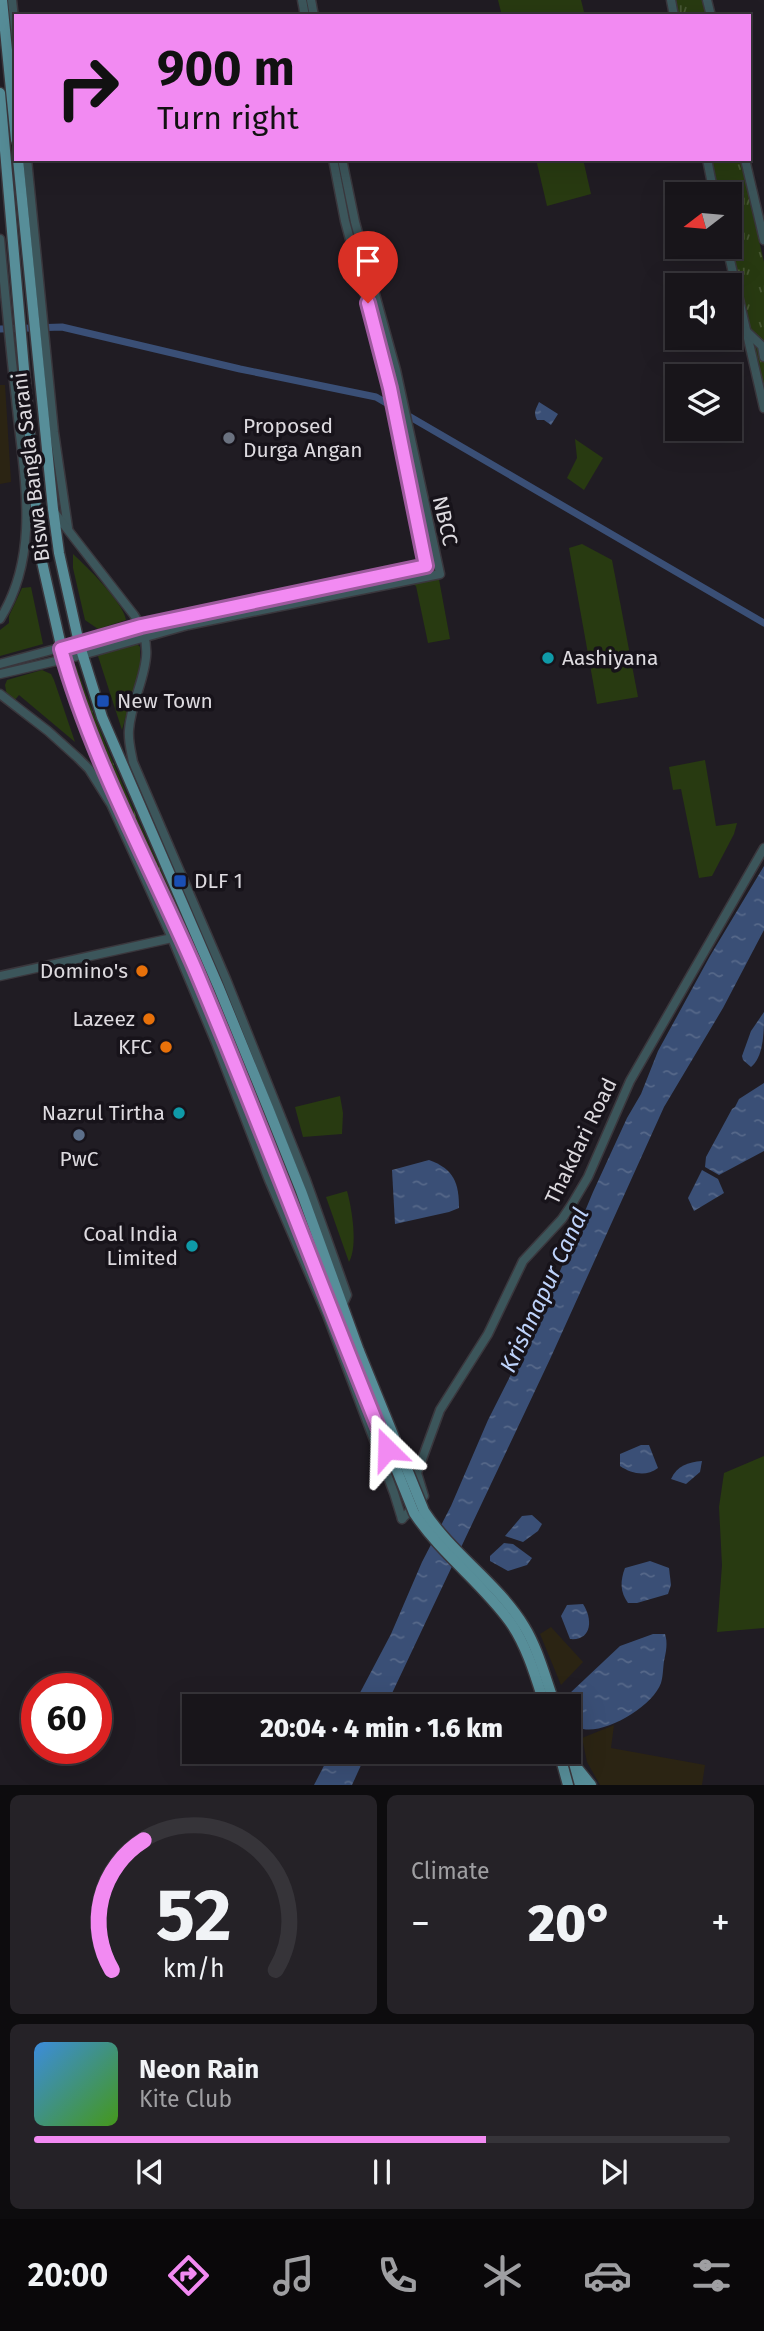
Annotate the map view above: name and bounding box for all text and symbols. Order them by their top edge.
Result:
text: 900 m [157,39,295,98]
icon: right [42,42,133,133]
text: Turn right [157,99,299,137]
north arrow [665,182,742,259]
map controls [665,182,742,441]
pin [338,231,398,303]
icon: arrive [349,242,387,280]
button: sound [665,273,742,350]
button: layers [665,364,742,441]
street label: Biswa Bangla Sarani [6,371,56,563]
place label: Proposed Durga Angan [243,413,363,463]
marker: Proposed Durga Angan [221,430,237,446]
street label: NBCC [427,494,463,549]
place label: Aashiyana [562,645,658,671]
marker: Aashiyana [540,650,556,666]
place label: New Town [117,688,213,714]
marker: New Town [95,693,111,709]
place label: DLF 1 [194,868,243,894]
marker: DLF 1 [172,873,188,889]
place label: Domino's [40,958,128,984]
marker: Domino's [134,963,150,979]
place label: Lazeez [72,1006,135,1032]
marker: Lazeez [141,1011,157,1027]
place label: KFC [118,1034,152,1060]
marker: KFC [158,1039,174,1055]
street label: Thakdari Road [539,1074,623,1208]
place label: Nazrul Tirtha [42,1100,165,1126]
marker: Nazrul Tirtha [171,1105,187,1121]
marker: PwC [71,1127,87,1143]
place label: PwC [60,1146,99,1172]
water label: Krishnapur Canal [494,1203,594,1377]
place label: Coal India Limited [83,1221,178,1271]
marker: Coal India Limited [184,1238,200,1254]
position arrow [350,1412,424,1486]
speed limit sign: 60 [21,1673,112,1764]
text: 20:04 · 4 min · 1.6 km [260,1713,503,1744]
text: Climate [411,1857,490,1885]
text: 52 [156,1873,231,1960]
text: 20° [528,1892,613,1955]
text: − [411,1900,430,1946]
text: + [711,1900,730,1946]
text: km/h [163,1954,224,1984]
text: Neon Rain [139,2054,259,2085]
text: Kite Club [139,2085,232,2113]
icon: previous [131,2153,169,2191]
icon: pause [363,2153,401,2191]
icon: next [595,2153,633,2191]
icon: directions [164,2251,213,2300]
icon: music [269,2251,318,2300]
icon: phone [373,2251,422,2300]
icon: climate [478,2251,527,2300]
icon: car [583,2251,632,2300]
icon: filters [687,2251,736,2300]
text: 20:00 [28,2256,108,2294]

